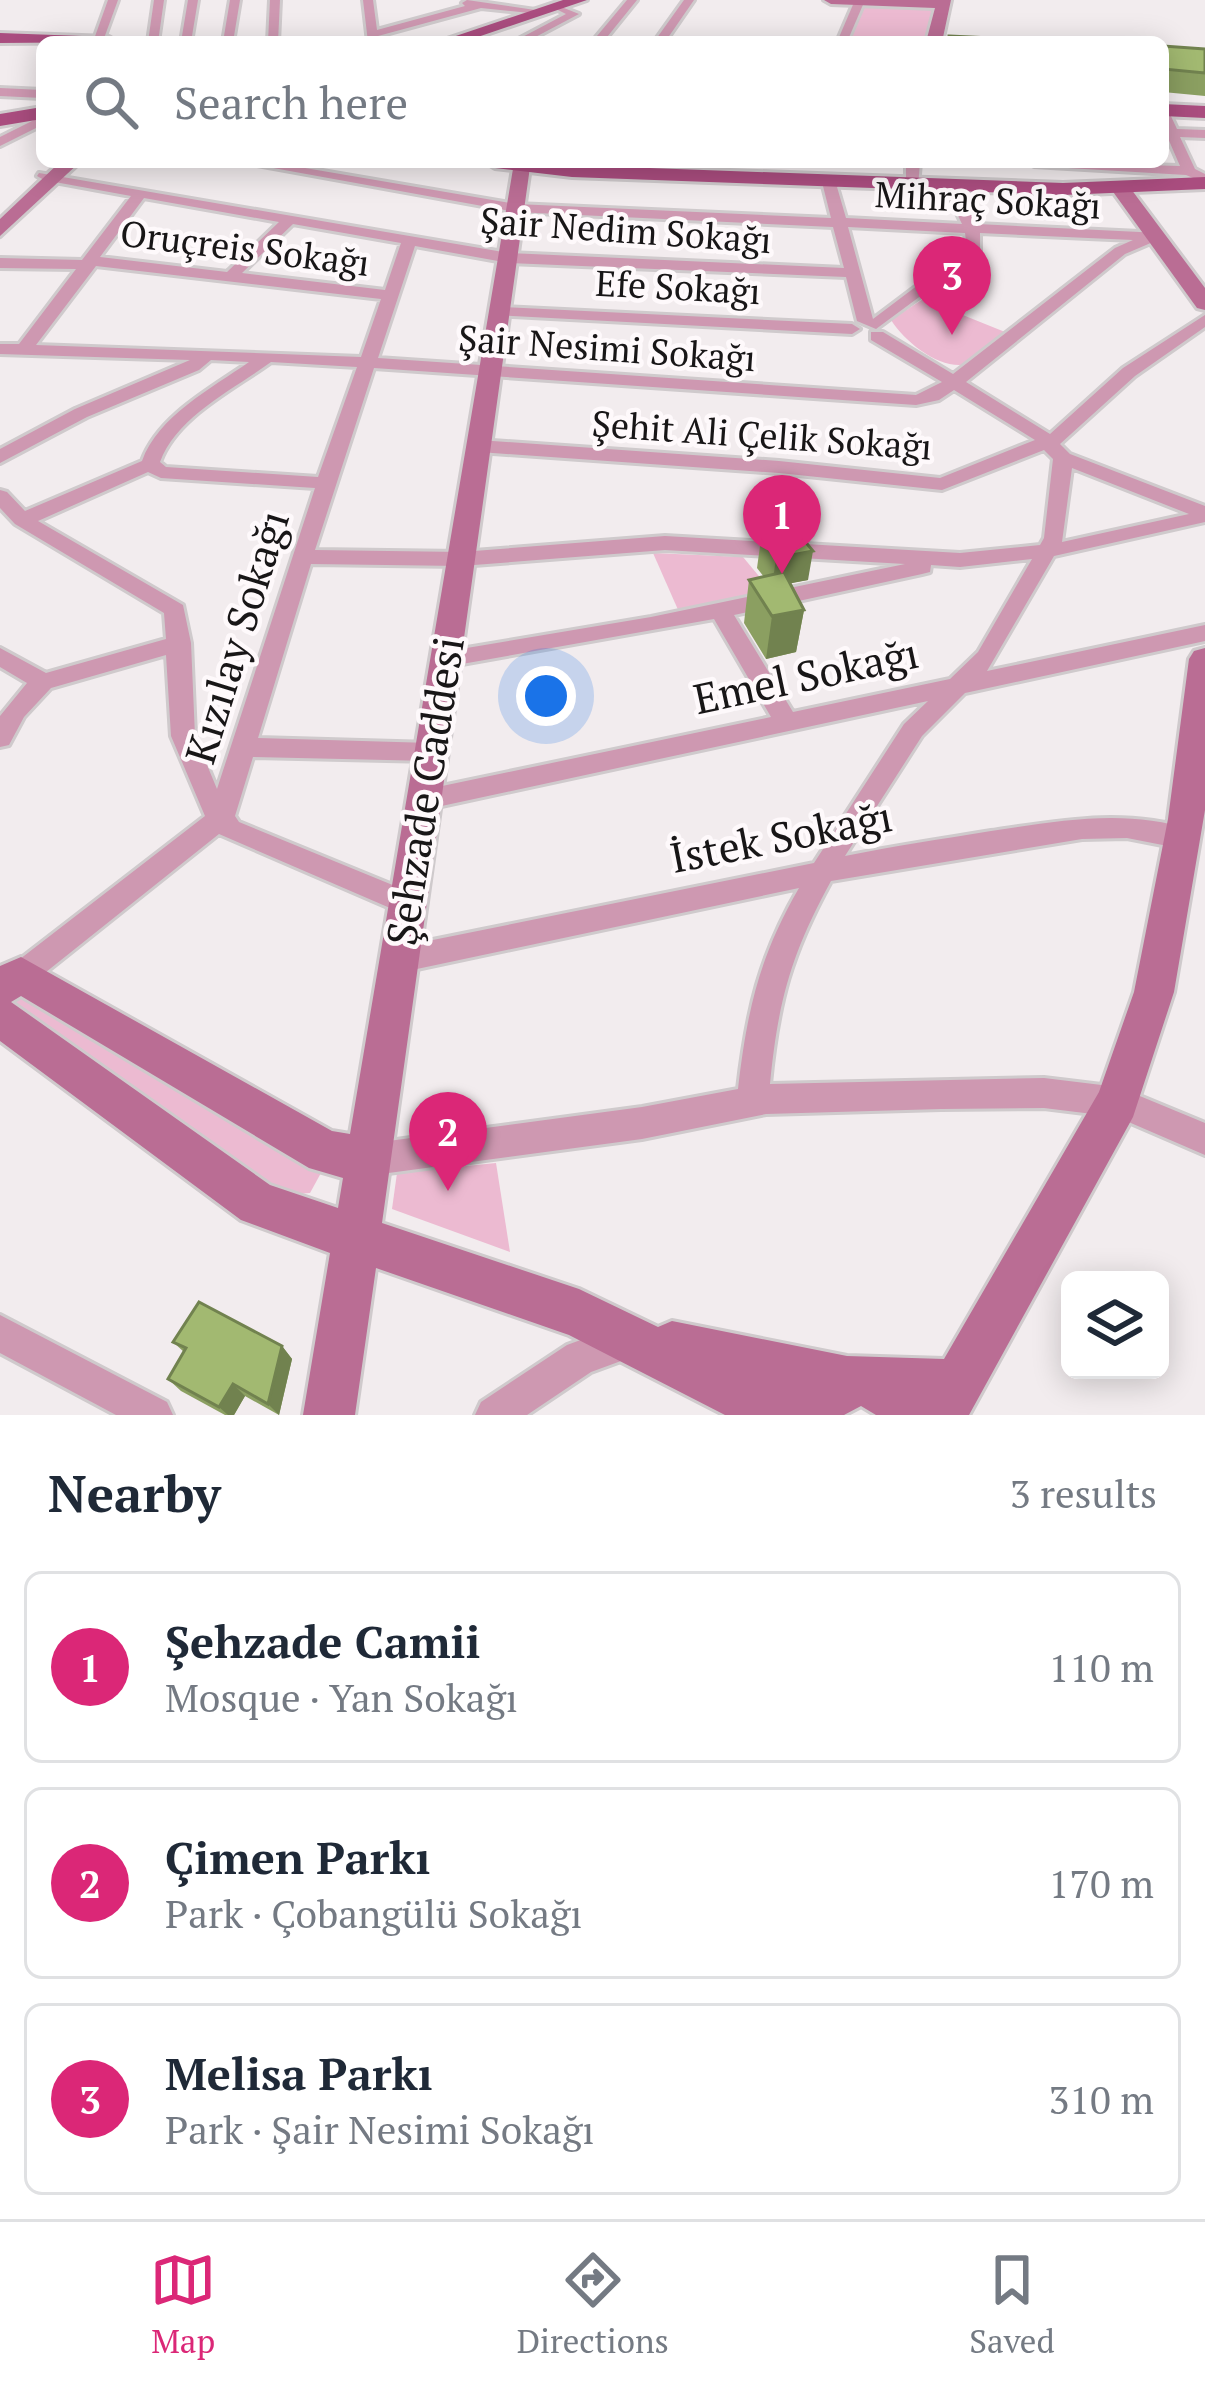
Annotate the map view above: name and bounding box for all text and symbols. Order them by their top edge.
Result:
search box [36,36,1169,168]
icon: search [78,69,144,135]
text: Search here [174,72,408,132]
street label: Mihraç Sokağı [874,170,1102,229]
street label: Şair Nedim Sokağı [479,196,773,263]
street label: Oruçreis Sokağı [118,209,372,286]
pin: 3 [913,236,991,335]
street label: Efe Sokağı [594,259,762,314]
street label: Şair Nesimi Sokağı [457,314,757,381]
street label: Şehit Ali Çelik Sokağı [590,399,934,470]
pin: 1 [743,475,821,574]
street label: Kızılay Sokağı [171,503,301,770]
street label: Emel Sokağı [688,624,923,726]
street label: Şehzade Caddesi [372,633,476,949]
your location [516,666,576,726]
street label: İstek Sokağı [665,787,897,885]
pin: 2 [409,1092,487,1191]
map controls [1061,1271,1169,1379]
button: layers [1061,1271,1169,1379]
text: Nearby [48,1459,221,1527]
text: 3 results [1010,1467,1157,1519]
text: Şehzade Camii [165,1611,481,1671]
text: 1 [79,1641,101,1693]
text: 110 m [1049,1641,1154,1693]
text: Mosque · Yan Sokağı [165,1671,518,1723]
text: Çimen Parkı [165,1827,430,1887]
text: 2 [79,1857,101,1909]
text: 170 m [1049,1857,1154,1909]
text: Park · Çobangülü Sokağı [165,1887,582,1939]
text: Melisa Parkı [165,2043,433,2103]
text: 3 [79,2073,101,2125]
text: 310 m [1049,2073,1154,2125]
text: Park · Şair Nesimi Sokağı [165,2103,594,2155]
tab: Map [150,2247,216,2362]
tab: Directions [517,2247,669,2362]
tab: Saved [969,2247,1055,2362]

